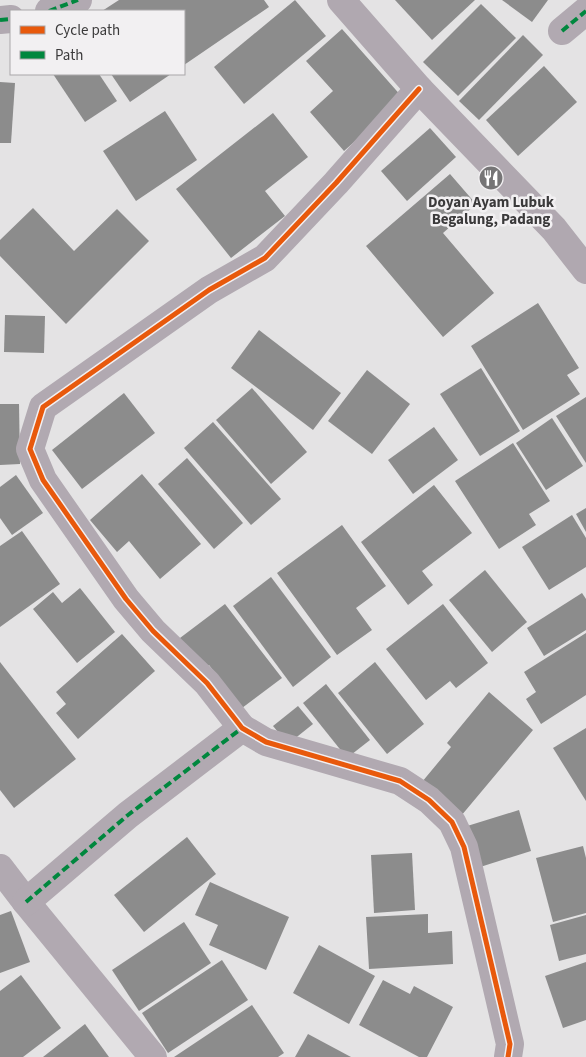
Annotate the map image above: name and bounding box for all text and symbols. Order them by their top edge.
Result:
legend [10,10,185,75]
text: Cycle path [55,20,120,41]
text: Path [55,45,83,66]
restaurant icon: Doyan Ayam Lubuk Begalung, Padang [478,165,504,191]
place label: Doyan Ayam Lubuk Begalung, Padang [428,192,555,230]

